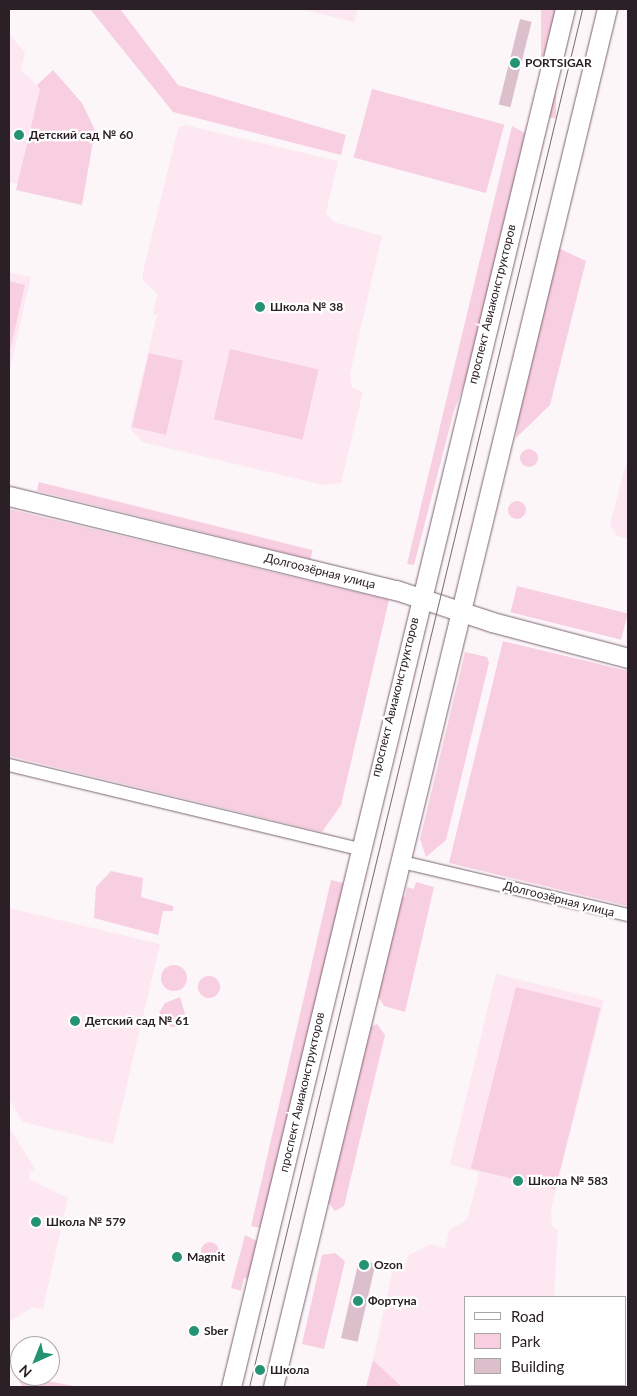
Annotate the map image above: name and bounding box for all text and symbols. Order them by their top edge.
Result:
place label: PORTSIGAR [525,56,592,70]
marker: PORTSIGAR [509,57,521,69]
place label: Детский сад № 60 [29,128,133,142]
marker: Детский сад № 60 [13,129,25,141]
street label: проспект Авиаконструкторов [465,223,519,385]
place label: Школа № 38 [270,300,343,314]
marker: Школа № 38 [254,301,266,313]
street label: Долгоозёрная улица [263,550,377,592]
street label: проспект Авиаконструкторов [368,616,422,778]
street label: Долгоозёрная улица [502,878,616,920]
street label: проспект Авиаконструкторов [277,1011,327,1173]
place label: Детский сад № 61 [85,1014,189,1028]
marker: Детский сад № 61 [69,1015,81,1027]
place label: Школа № 583 [528,1174,608,1188]
marker: Школа № 583 [512,1175,524,1187]
place label: Школа № 579 [46,1215,126,1229]
marker: Школа № 579 [30,1216,42,1228]
place label: Magnit [187,1250,225,1264]
marker: Magnit [171,1251,183,1263]
place label: Ozon [374,1258,403,1272]
marker: Ozon [358,1259,370,1271]
place label: Фортуна [368,1294,417,1308]
marker: Фортуна [352,1295,364,1307]
legend [464,1296,627,1386]
text: Road [511,1307,544,1325]
place label: Sber [204,1324,228,1338]
marker: Sber [188,1325,200,1337]
text: Park [511,1332,540,1350]
north arrow [10,1336,60,1386]
text: Building [511,1357,564,1375]
text: N [15,1362,35,1381]
place label: Школа [270,1363,309,1377]
marker: Школа [254,1364,266,1376]

